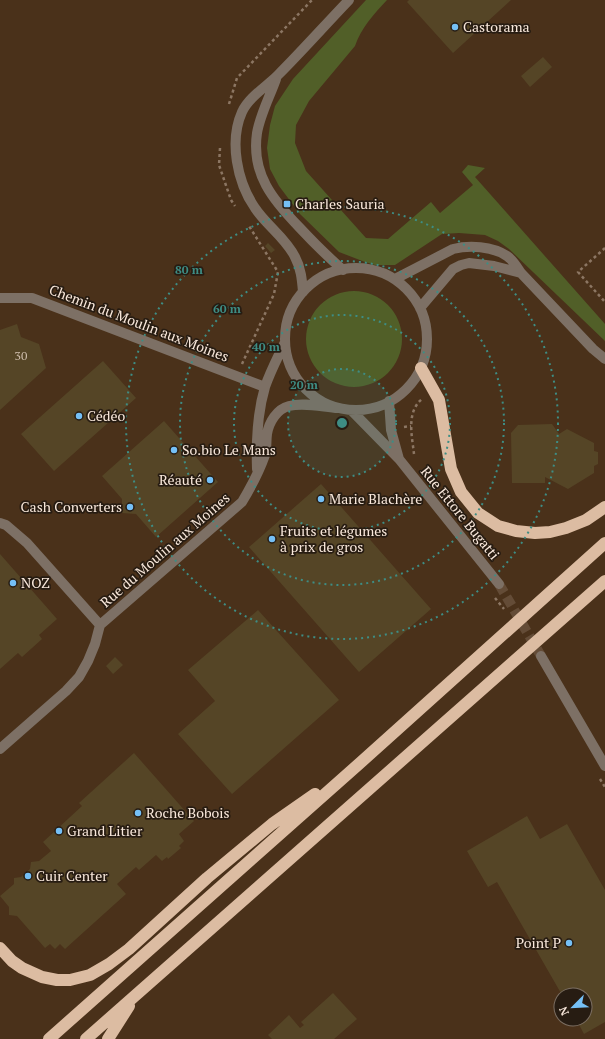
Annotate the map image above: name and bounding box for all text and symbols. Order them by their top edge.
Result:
place label: Castorama [463,17,530,36]
marker: Castorama [450,22,460,32]
place label: Charles Sauria [295,194,385,213]
marker: Charles Sauria [282,199,292,209]
text: 80 m [175,262,203,277]
street label: Chemin du Moulin aux Moines [47,279,232,366]
text: 60 m [213,301,241,316]
text: 40 m [252,339,280,354]
house number: 30 [15,348,27,363]
text: 20 m [290,377,318,392]
place label: Cédéo [87,406,126,425]
marker: Cédéo [74,411,84,421]
centre of rings [335,416,349,430]
place label: So.bio Le Mans [182,440,276,459]
marker: So.bio Le Mans [169,445,179,455]
street label: Rue Ettore Bugatti [417,462,504,563]
place label: Réauté [159,470,202,489]
marker: Réauté [205,475,215,485]
street label: Rue du Moulin aux Moines [96,488,234,611]
place label: Marie Blachère [329,489,422,508]
marker: Marie Blachère [316,494,326,504]
place label: Cash Converters [21,497,122,516]
marker: Cash Converters [125,502,135,512]
place label: Fruits et légumes à prix de gros [280,521,387,556]
marker: Fruits et légumes à prix de gros [267,534,277,544]
place label: NOZ [21,573,50,592]
marker: NOZ [8,578,18,588]
place label: Roche Bobois [146,803,230,822]
marker: Roche Bobois [133,808,143,818]
place label: Grand Litier [67,821,143,840]
marker: Grand Litier [54,826,64,836]
place label: Cuir Center [36,866,108,885]
marker: Cuir Center [23,871,33,881]
place label: Point P [516,933,561,952]
marker: Point P [564,938,574,948]
north arrow [553,987,593,1027]
text: N [556,1004,572,1018]

